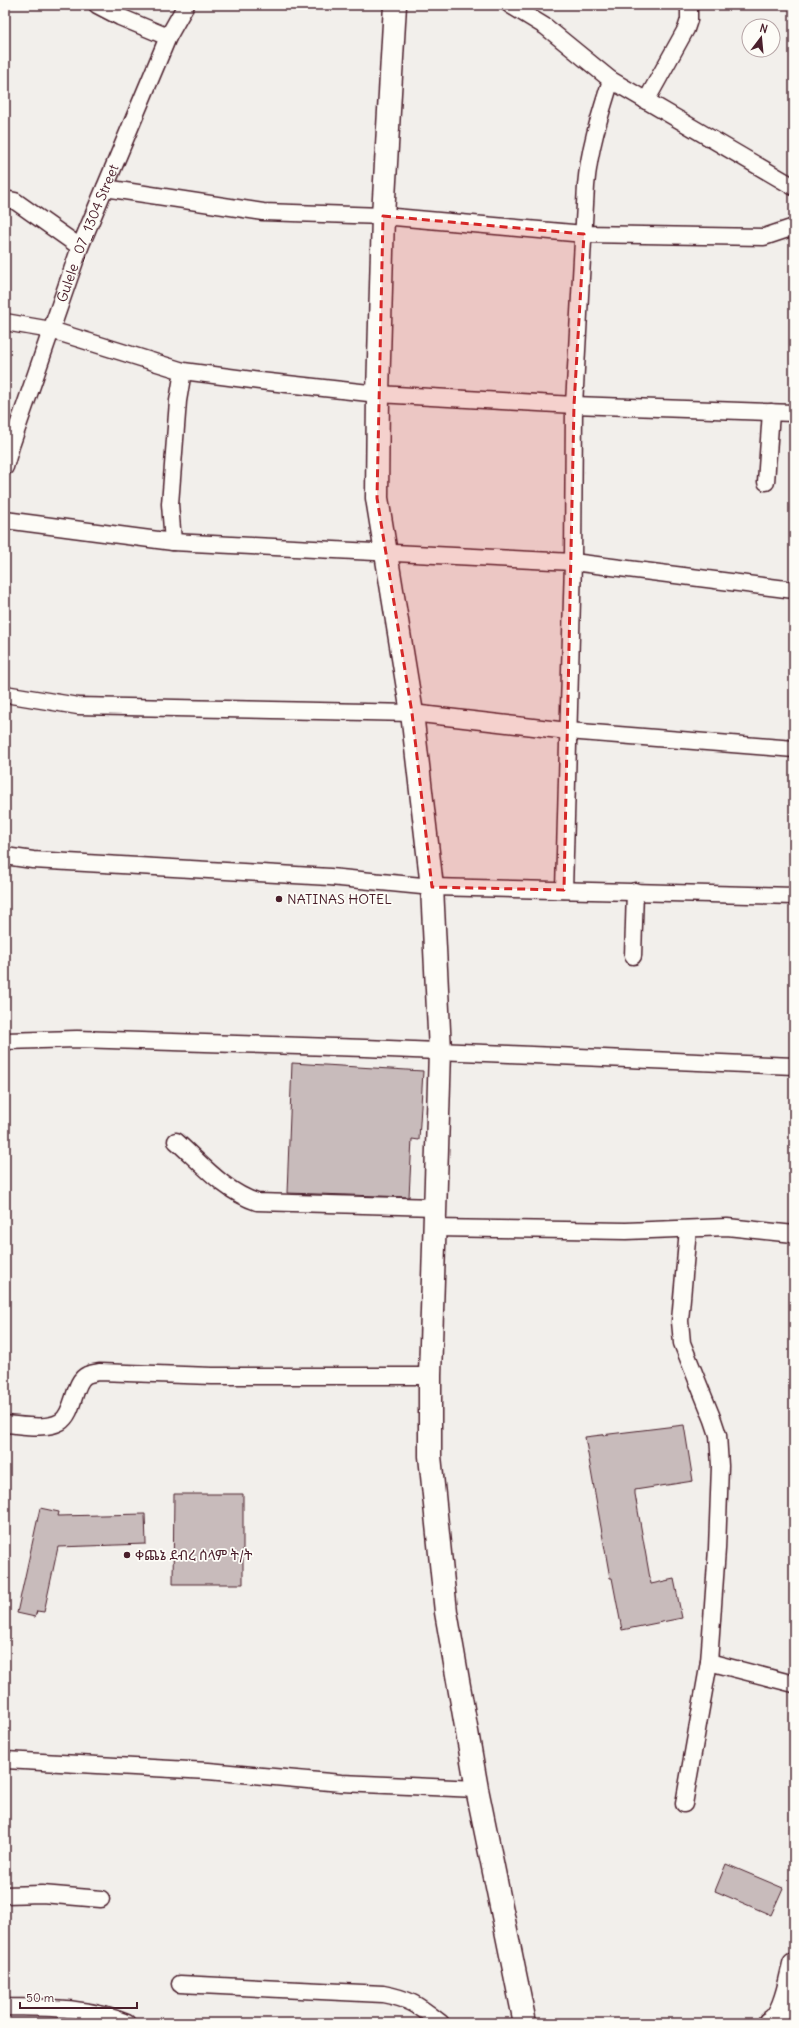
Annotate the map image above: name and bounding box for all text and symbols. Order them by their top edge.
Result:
north arrow [741,18,781,58]
text: N [758,21,769,36]
street label: Gulele _07_1304 Street [53,161,123,305]
place label: NATINAS HOTEL [287,890,392,908]
marker: NATINAS HOTEL [274,894,284,904]
place label: ቀጨኔ ደብረ ሰላም ት/ት [135,1546,253,1564]
marker: ቀጨኔ ደብረ ሰላም ት/ት [122,1550,132,1560]
scale bar [20,1984,137,2010]
text: 50 m [26,1990,55,2005]

